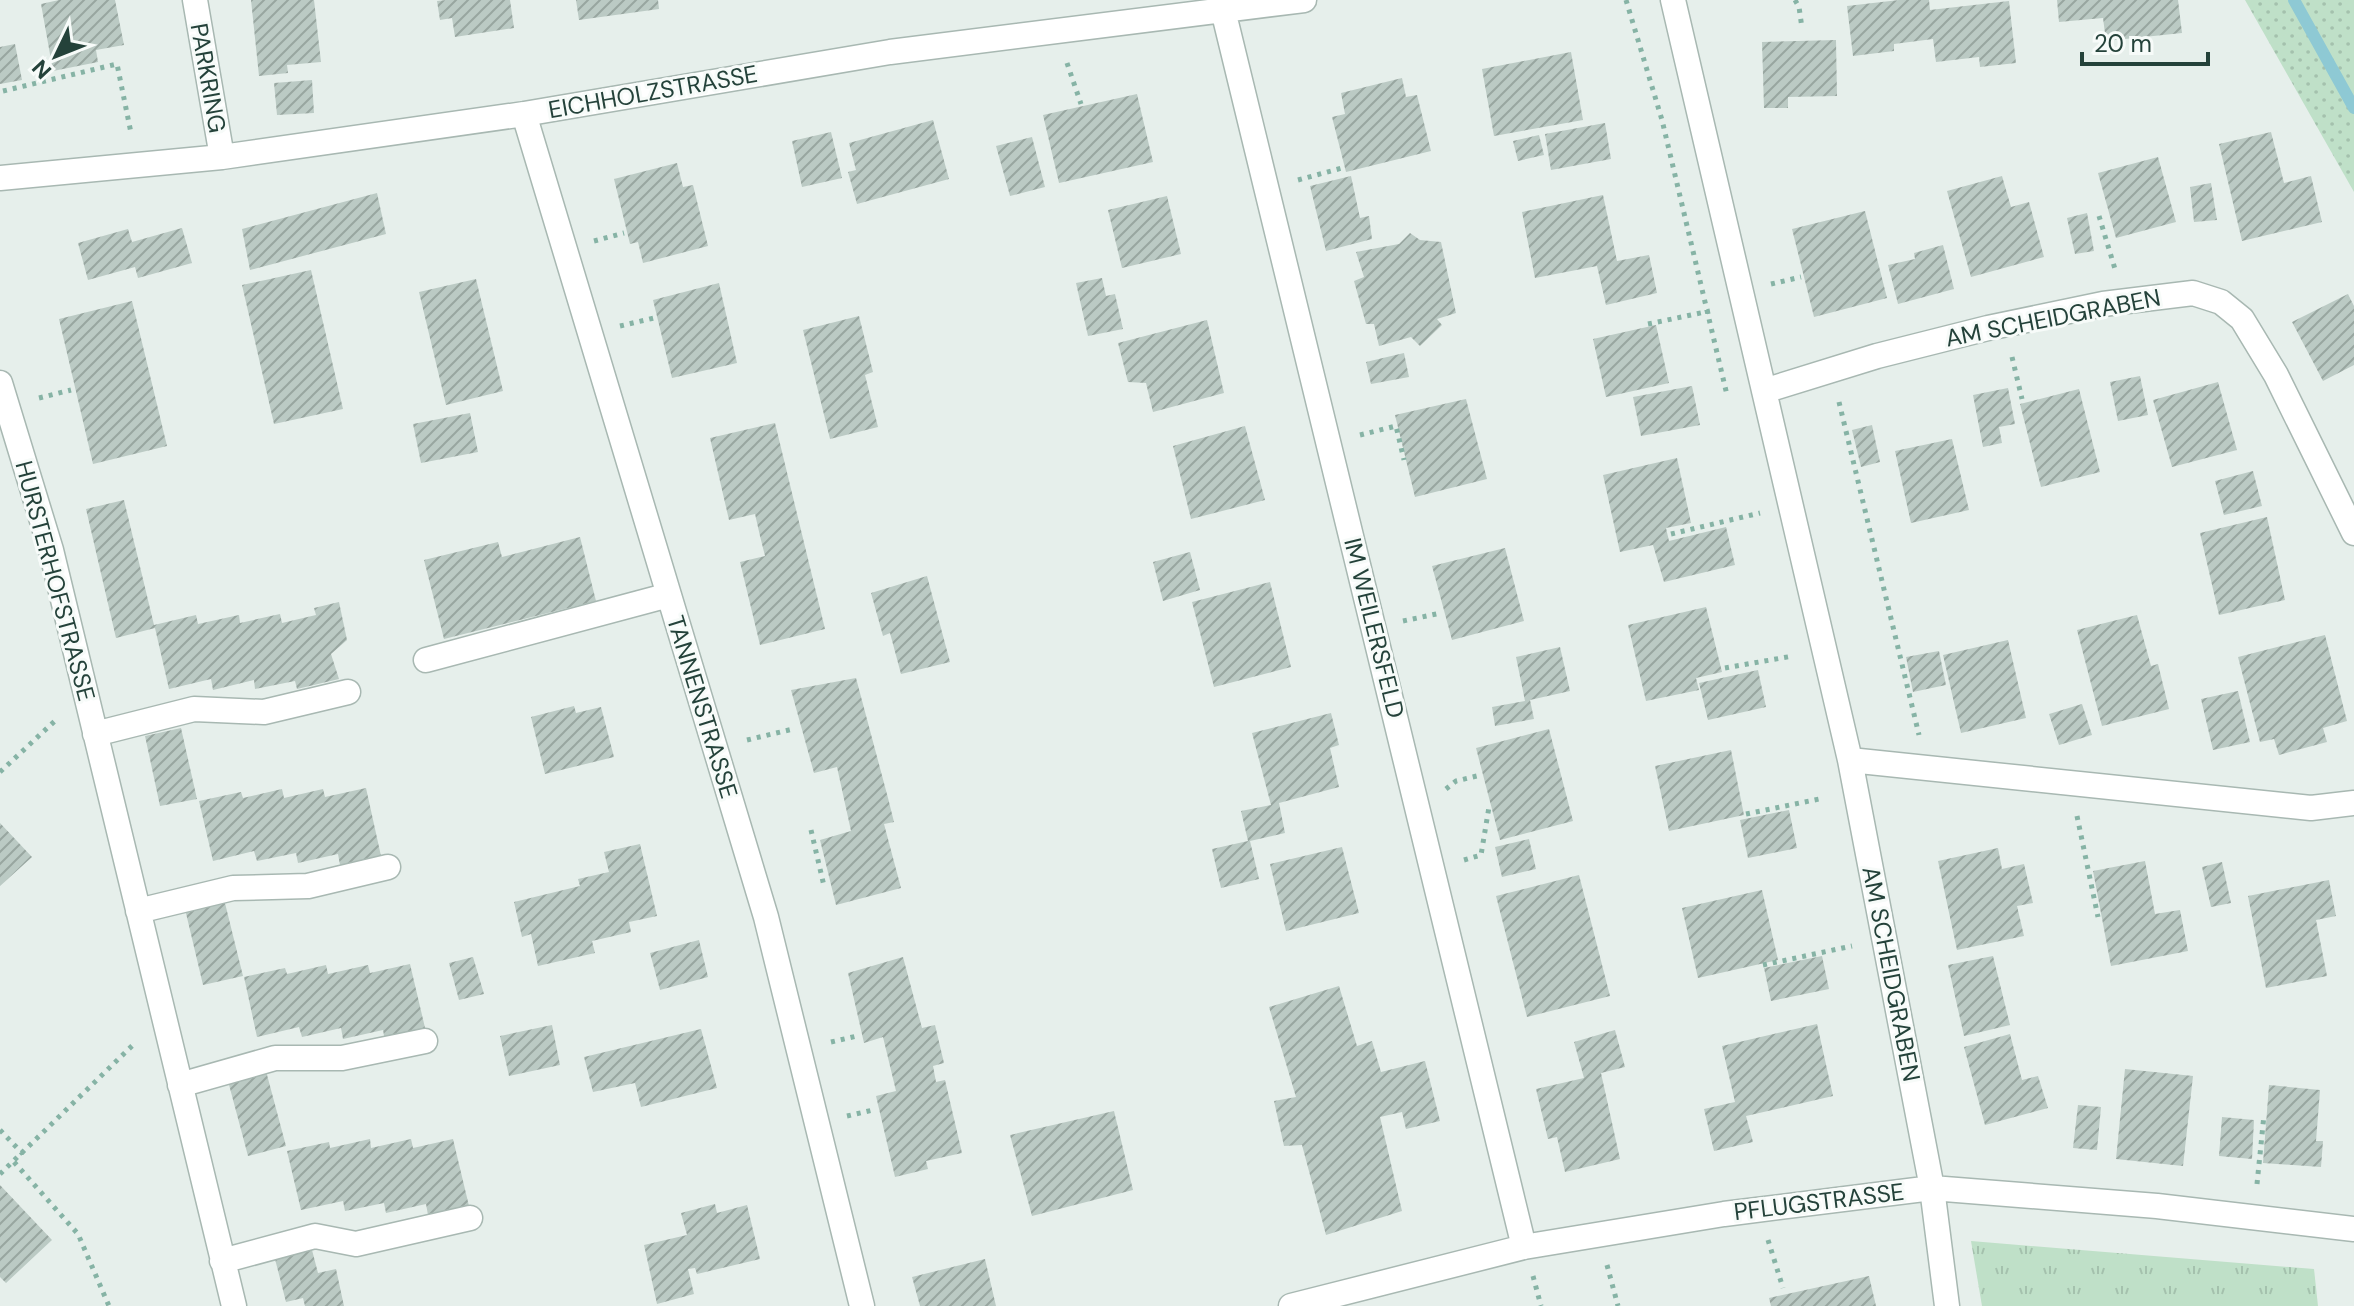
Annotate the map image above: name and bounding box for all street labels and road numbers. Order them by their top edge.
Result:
street label: PARKRING [184,21,233,135]
street label: EICHHOLZSTRASSE [546,58,760,125]
street label: AM SCHEIDGRABEN [1943,281,2163,354]
street label: HURSTERHOFSTRASSE [8,457,102,704]
street label: IM WEILERSFELD [1337,535,1412,721]
street label: TANNENSTRASSE [660,612,745,802]
street label: AM SCHEIDGRABEN [1855,864,1928,1084]
street label: PFLUGSTRASSE [1732,1176,1906,1227]

